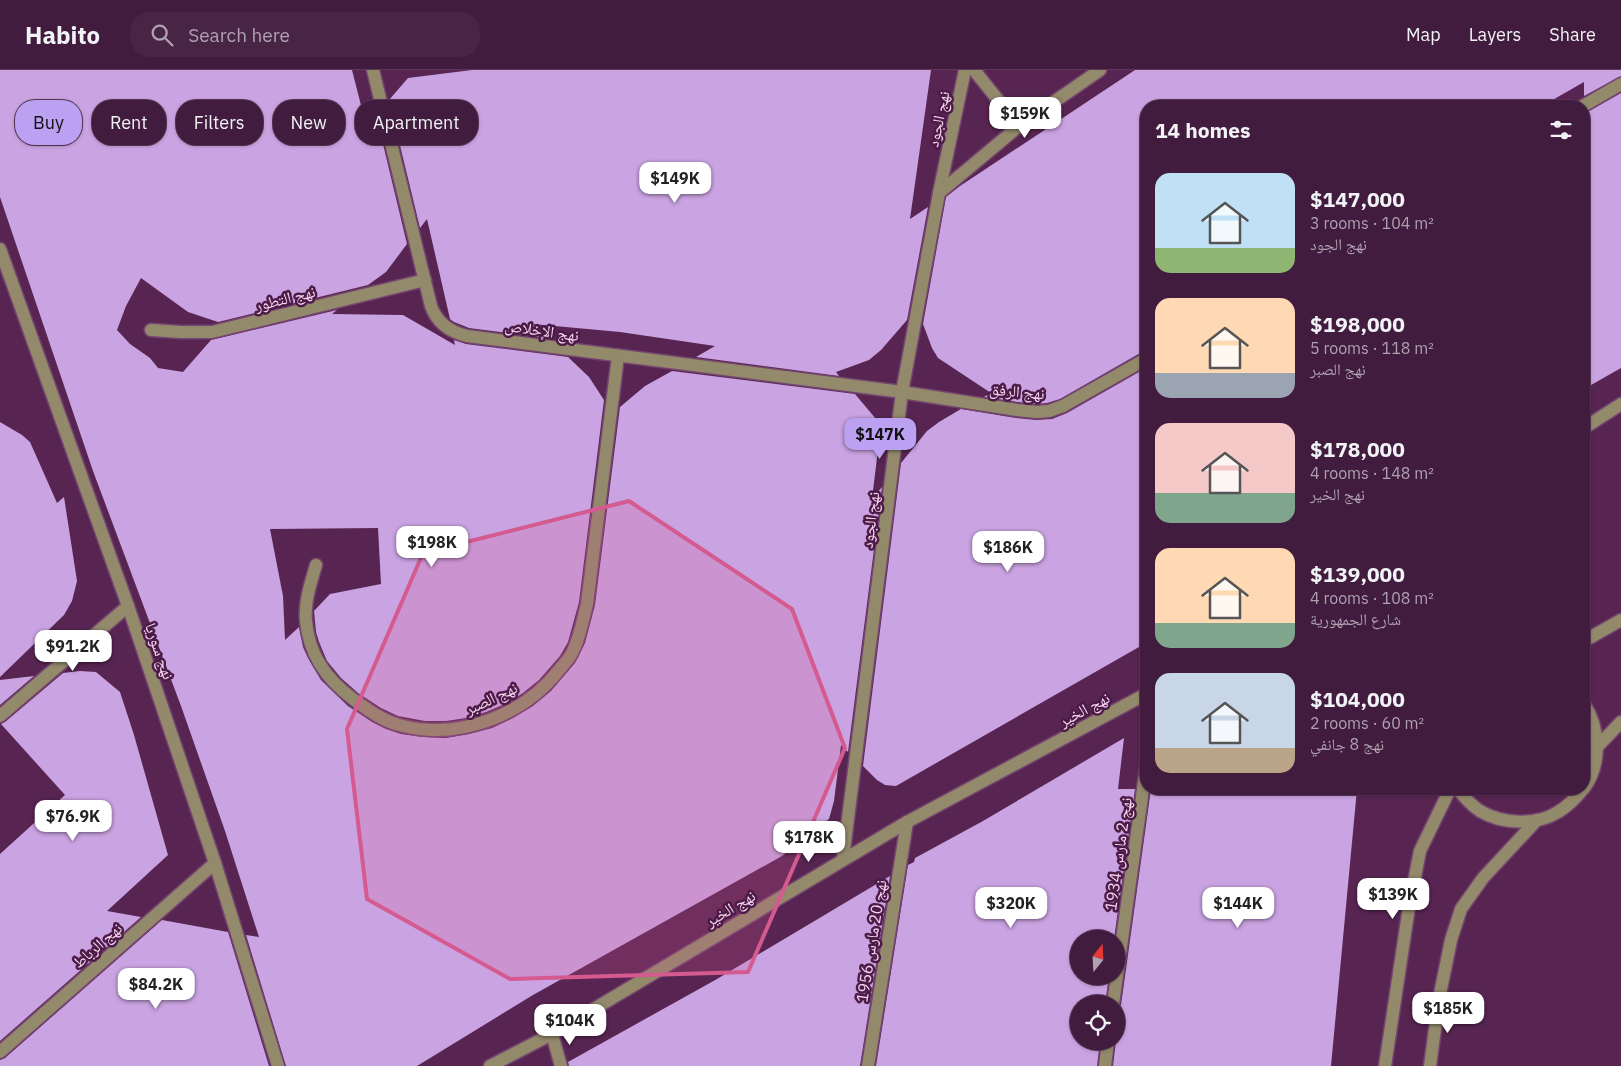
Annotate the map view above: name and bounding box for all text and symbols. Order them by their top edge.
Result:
search box [130,12,480,57]
text: Habito [25,19,100,51]
icon: search [148,21,176,49]
text: Search here [188,23,290,47]
text: Map [1406,23,1441,46]
text: Layers [1469,23,1521,46]
text: Share [1549,23,1596,46]
street label: نهج الجود [922,89,955,149]
pin: $159K [990,97,1060,139]
chip: Buy [15,100,82,145]
chip: Rent [92,100,166,145]
chip: Filters [176,100,263,145]
chip: New [273,100,345,145]
chip: Apartment [355,100,478,145]
text: $159K [1000,103,1050,123]
text: 14 homes [1155,116,1251,144]
icon: filters [1547,116,1575,144]
pin: $149K [640,162,710,204]
text: $149K [650,168,700,188]
text: $147,000 [1310,185,1405,213]
icon: home [1195,193,1255,253]
text: 3 rooms · 104 m² [1310,213,1434,233]
text: نهج الجود [1310,234,1367,254]
street label: نهج التطور [252,281,318,316]
text: $198,000 [1310,310,1405,338]
street label: نهج الإخلاص [504,315,580,346]
icon: home [1195,318,1255,378]
text: 5 rooms · 118 m² [1310,338,1434,358]
text: نهج الصبر [1310,359,1366,379]
street label: نهج الرفق [988,379,1046,404]
pin: $147K [845,418,915,460]
text: $147K [855,424,905,444]
text: $178,000 [1310,435,1405,463]
icon: home [1195,443,1255,503]
text: 4 rooms · 148 m² [1310,463,1434,483]
text: نهج الخير [1310,484,1365,504]
street label: نهج الجود [857,491,884,550]
pin: $198K [397,526,467,568]
pin: $186K [973,530,1043,573]
text: $198K [407,532,457,552]
text: $186K [983,537,1033,557]
text: $139,000 [1310,560,1405,588]
icon: home [1195,568,1255,628]
text: 4 rooms · 108 m² [1310,588,1434,608]
text: شارع الجمهورية [1310,609,1401,629]
street label: نهج سوريا [140,620,179,682]
pin: $91.2K [32,630,114,672]
text: $91.2K [46,636,100,656]
street label: نهج الصبر [461,677,521,720]
text: $104,000 [1310,685,1405,713]
street label: نهج الخير [1054,687,1113,732]
icon: home [1195,693,1255,753]
text: 2 rooms · 60 m² [1310,713,1424,733]
text: نهج 8 جانفي [1310,734,1384,754]
street label: نهج 2 مارس 1934 [1100,796,1137,912]
pin: $76.9K [32,800,114,842]
text: $76.9K [46,806,100,826]
pin: $178K [774,820,844,863]
text: $178K [784,827,834,847]
street label: نهج 20 مارس 1956 [851,878,892,1004]
pin: $139K [1358,878,1428,920]
text: $139K [1368,884,1418,904]
street label: نهج الخير [700,885,759,932]
pin: $320K [976,886,1046,929]
pin: $144K [1203,886,1273,929]
text: $320K [986,893,1036,913]
text: $144K [1213,893,1263,913]
street label: نهج الرباط [68,918,127,973]
north arrow [1070,930,1125,985]
map controls [1070,930,1125,1050]
pin: $84.2K [115,968,197,1010]
text: $84.2K [129,974,183,994]
pin: $185K [1413,992,1483,1034]
button: locate [1070,995,1125,1050]
text: $185K [1423,998,1473,1018]
pin: $104K [535,1004,605,1046]
text: $104K [545,1010,595,1030]

